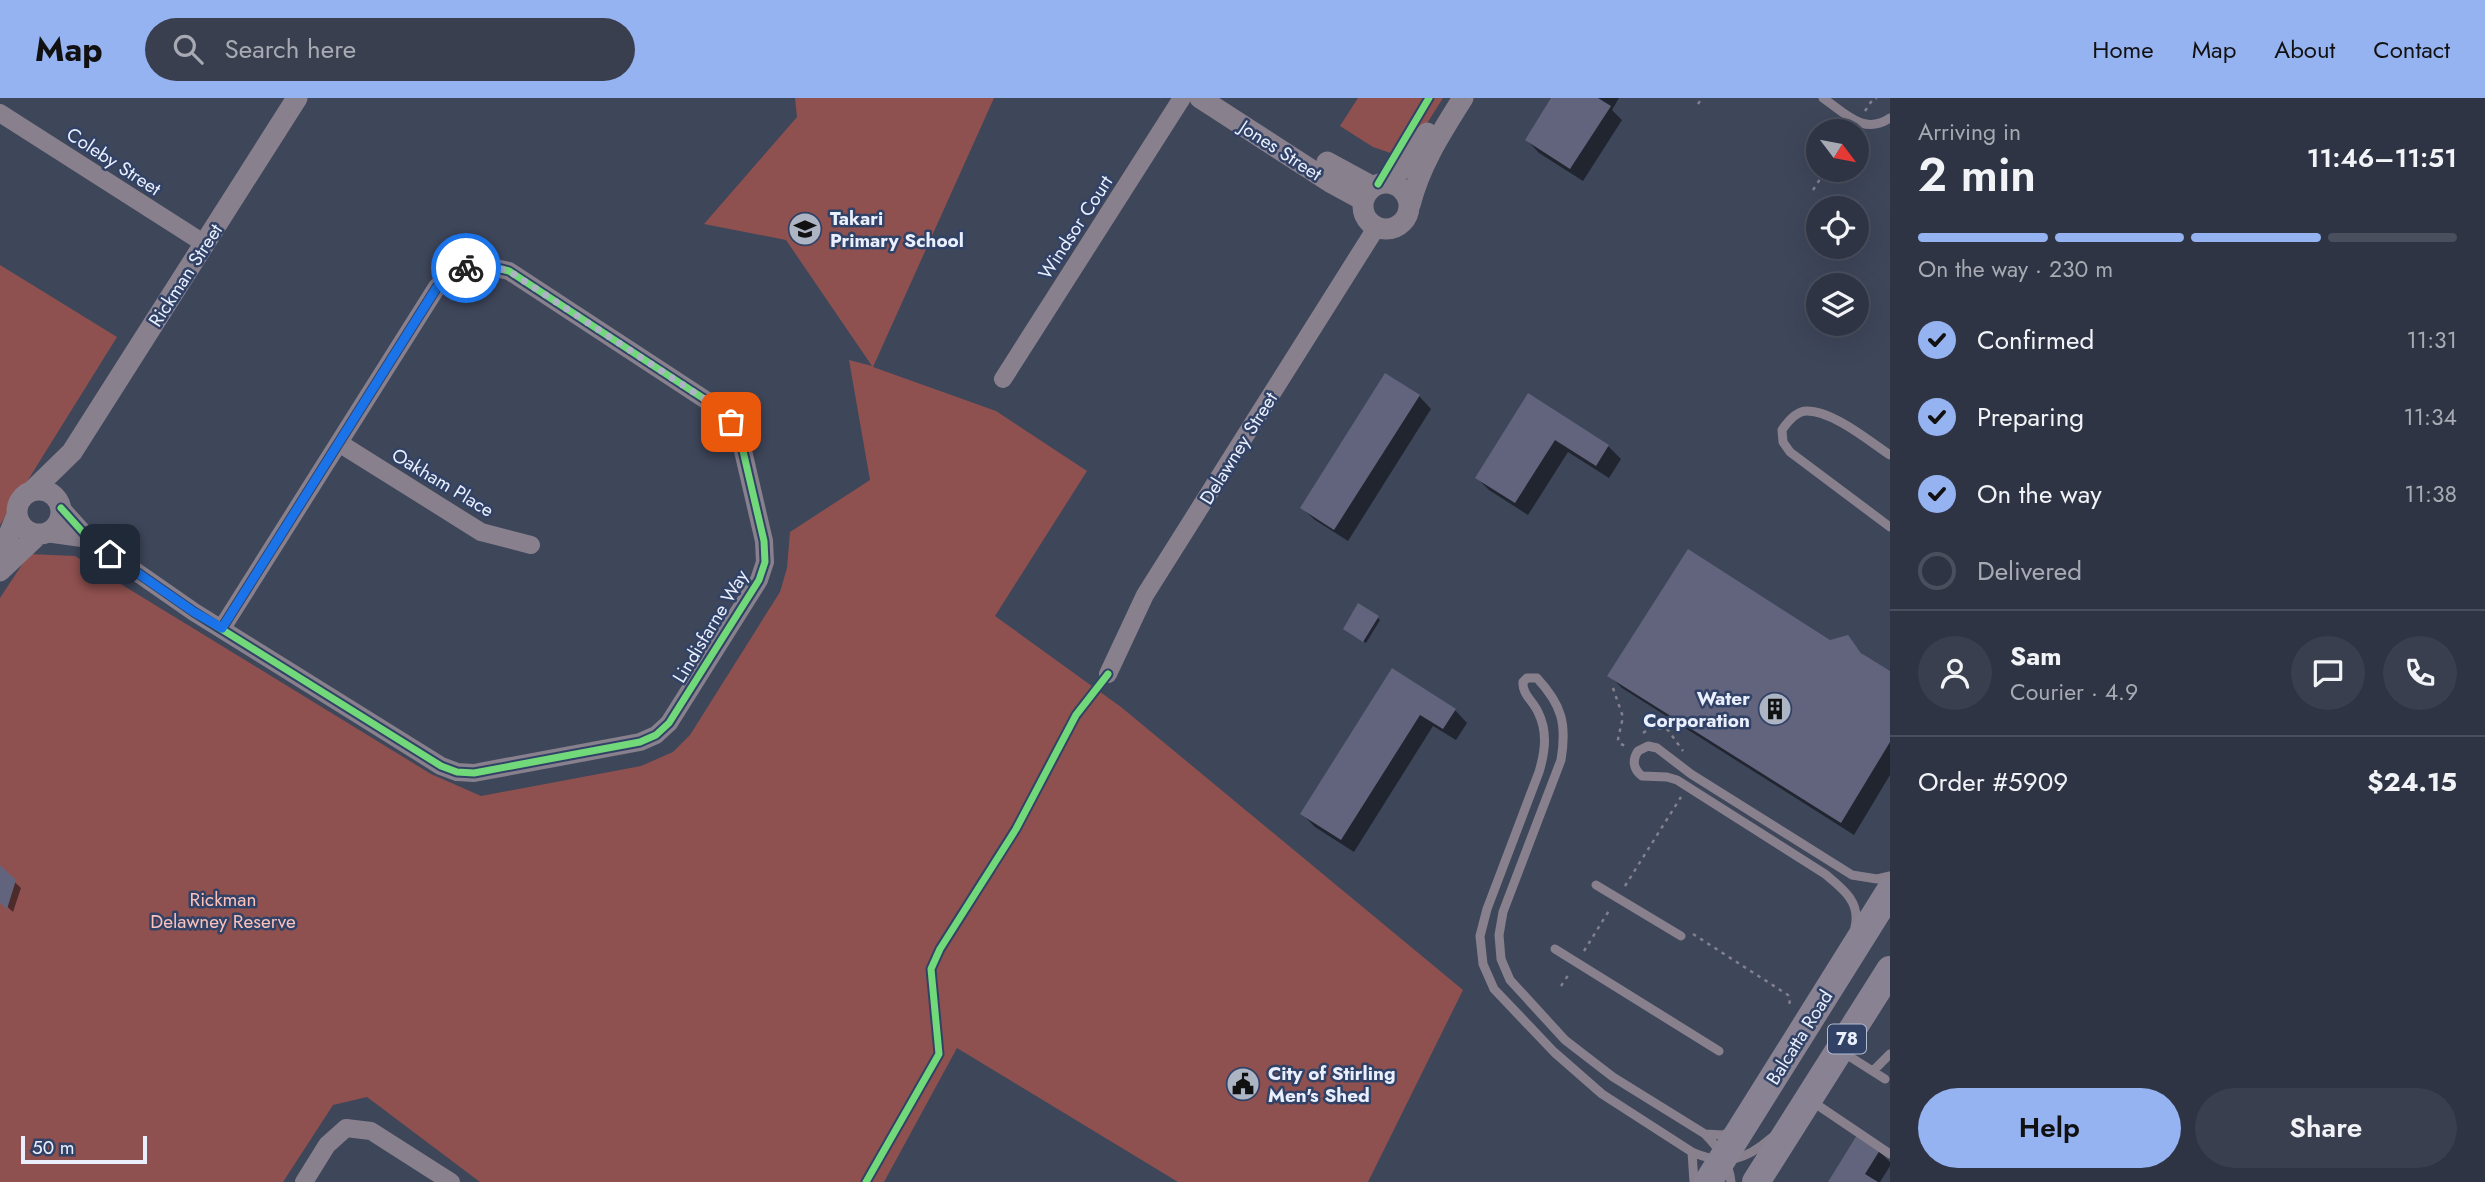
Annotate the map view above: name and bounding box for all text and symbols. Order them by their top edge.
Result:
search box [145,18,635,81]
text: Map [35,26,103,73]
icon: search [169,30,207,68]
text: Search here [225,30,356,68]
text: Home [2092,32,2154,67]
text: Map [2192,32,2236,67]
text: About [2274,32,2335,67]
text: Contact [2373,32,2450,67]
street label: Jones Street [1232,112,1328,187]
text: Arriving in [1918,115,2021,149]
north arrow [1806,119,1869,182]
map controls [1806,119,1869,336]
street label: Coleby Street [61,121,167,202]
text: 11:46–11:51 [2307,139,2457,177]
text: 2 min [1918,142,2036,208]
street label: Windsor Court [1032,170,1119,285]
button: locate [1806,196,1869,259]
place label: Takari Primary School [830,205,964,254]
school or university icon: Takari Primary School [786,210,824,248]
street label: Rickman Street [142,218,229,332]
courier [431,233,501,303]
icon: bike [447,249,485,287]
text: On the way · 230 m [1918,252,2113,286]
button: layers [1806,273,1869,336]
icon: check [1918,321,1956,359]
text: Confirmed [1977,321,2094,359]
text: 11:31 [2406,323,2457,357]
street label: Delawney Street [1193,387,1284,510]
pin [701,392,761,452]
icon: check [1918,398,1956,436]
text: Preparing [1977,398,2084,436]
text: 11:34 [2403,400,2457,434]
icon: bag [712,403,750,441]
street label: Oakham Place [387,441,499,524]
icon: check [1918,475,1956,513]
text: On the way [1977,475,2102,513]
text: 11:38 [2404,477,2457,511]
pin [80,524,140,584]
icon: home [91,535,129,573]
text: Delivered [1977,552,2082,590]
street label: Lindisfarne Way [666,564,755,688]
button: person [1918,636,1992,710]
button: chat [2291,636,2365,710]
button: phone [2383,636,2457,710]
text: Sam [2010,637,2062,675]
text: Courier · 4.9 [2010,675,2138,709]
place label: Water Corporation [1643,685,1750,734]
building icon: Water Corporation [1756,690,1794,728]
text: Order #5909 [1918,763,2068,801]
text: $24.15 [2367,763,2457,801]
park label: Rickman Delawney Reserve [150,886,296,935]
street label: Balcatta Road [1760,985,1839,1090]
road number: 78 [1828,1024,1866,1054]
place label: City of Stirling Men's Shed [1268,1060,1396,1109]
public building icon: City of Stirling Men's Shed [1224,1065,1262,1103]
button: Help [1918,1088,2181,1168]
button: Share [2195,1088,2457,1168]
scale bar [21,1133,147,1165]
text: 50 m [32,1134,75,1161]

